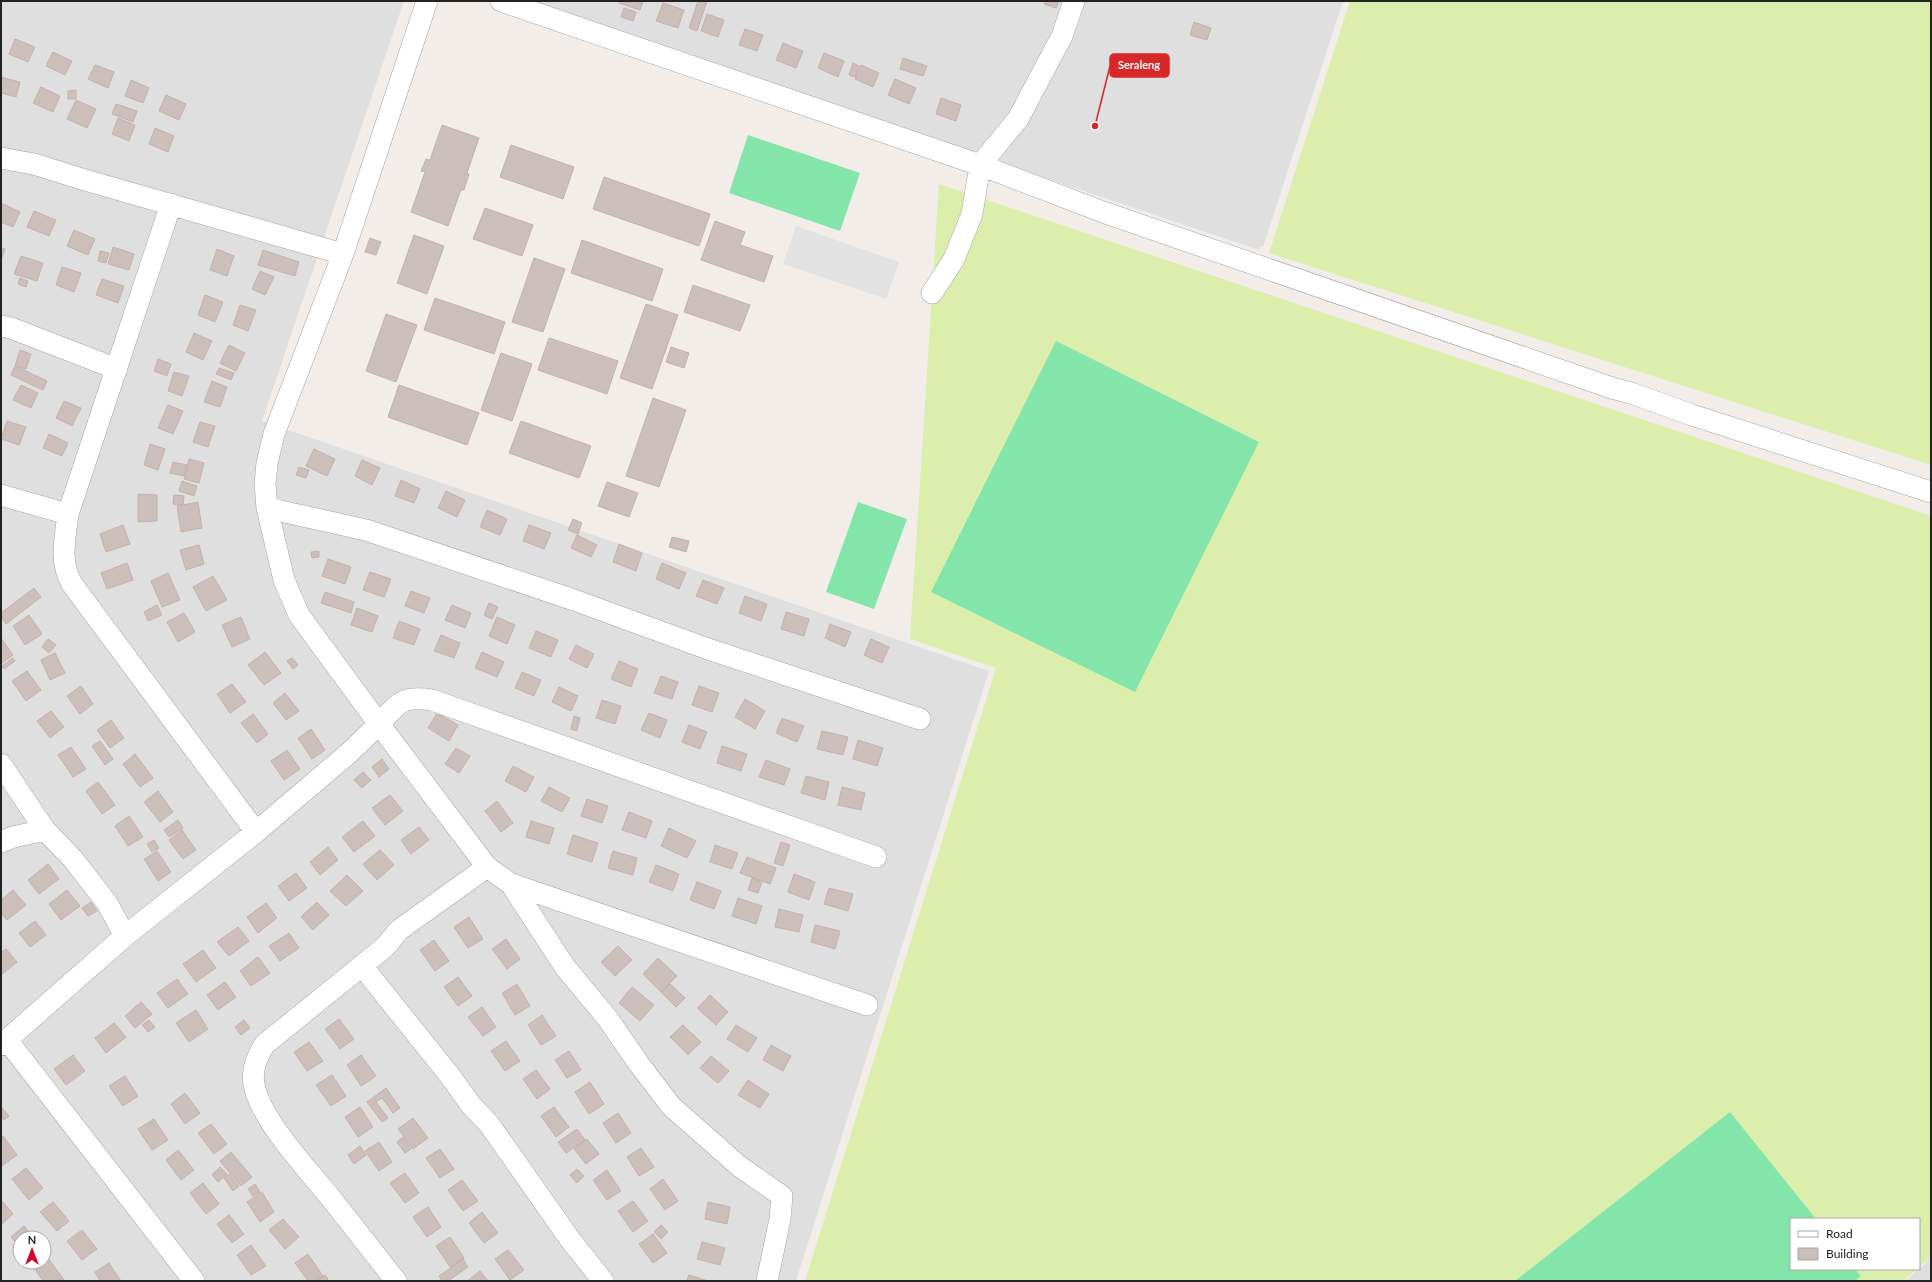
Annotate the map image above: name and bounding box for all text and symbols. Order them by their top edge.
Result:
callout: Seraleng [1110,54,1169,77]
text: Seraleng [1118,58,1160,71]
legend [1790,1218,1920,1270]
text: Road [1826,1226,1853,1241]
north arrow [12,1230,52,1270]
text: N [28,1233,36,1246]
text: Building [1826,1246,1869,1261]

